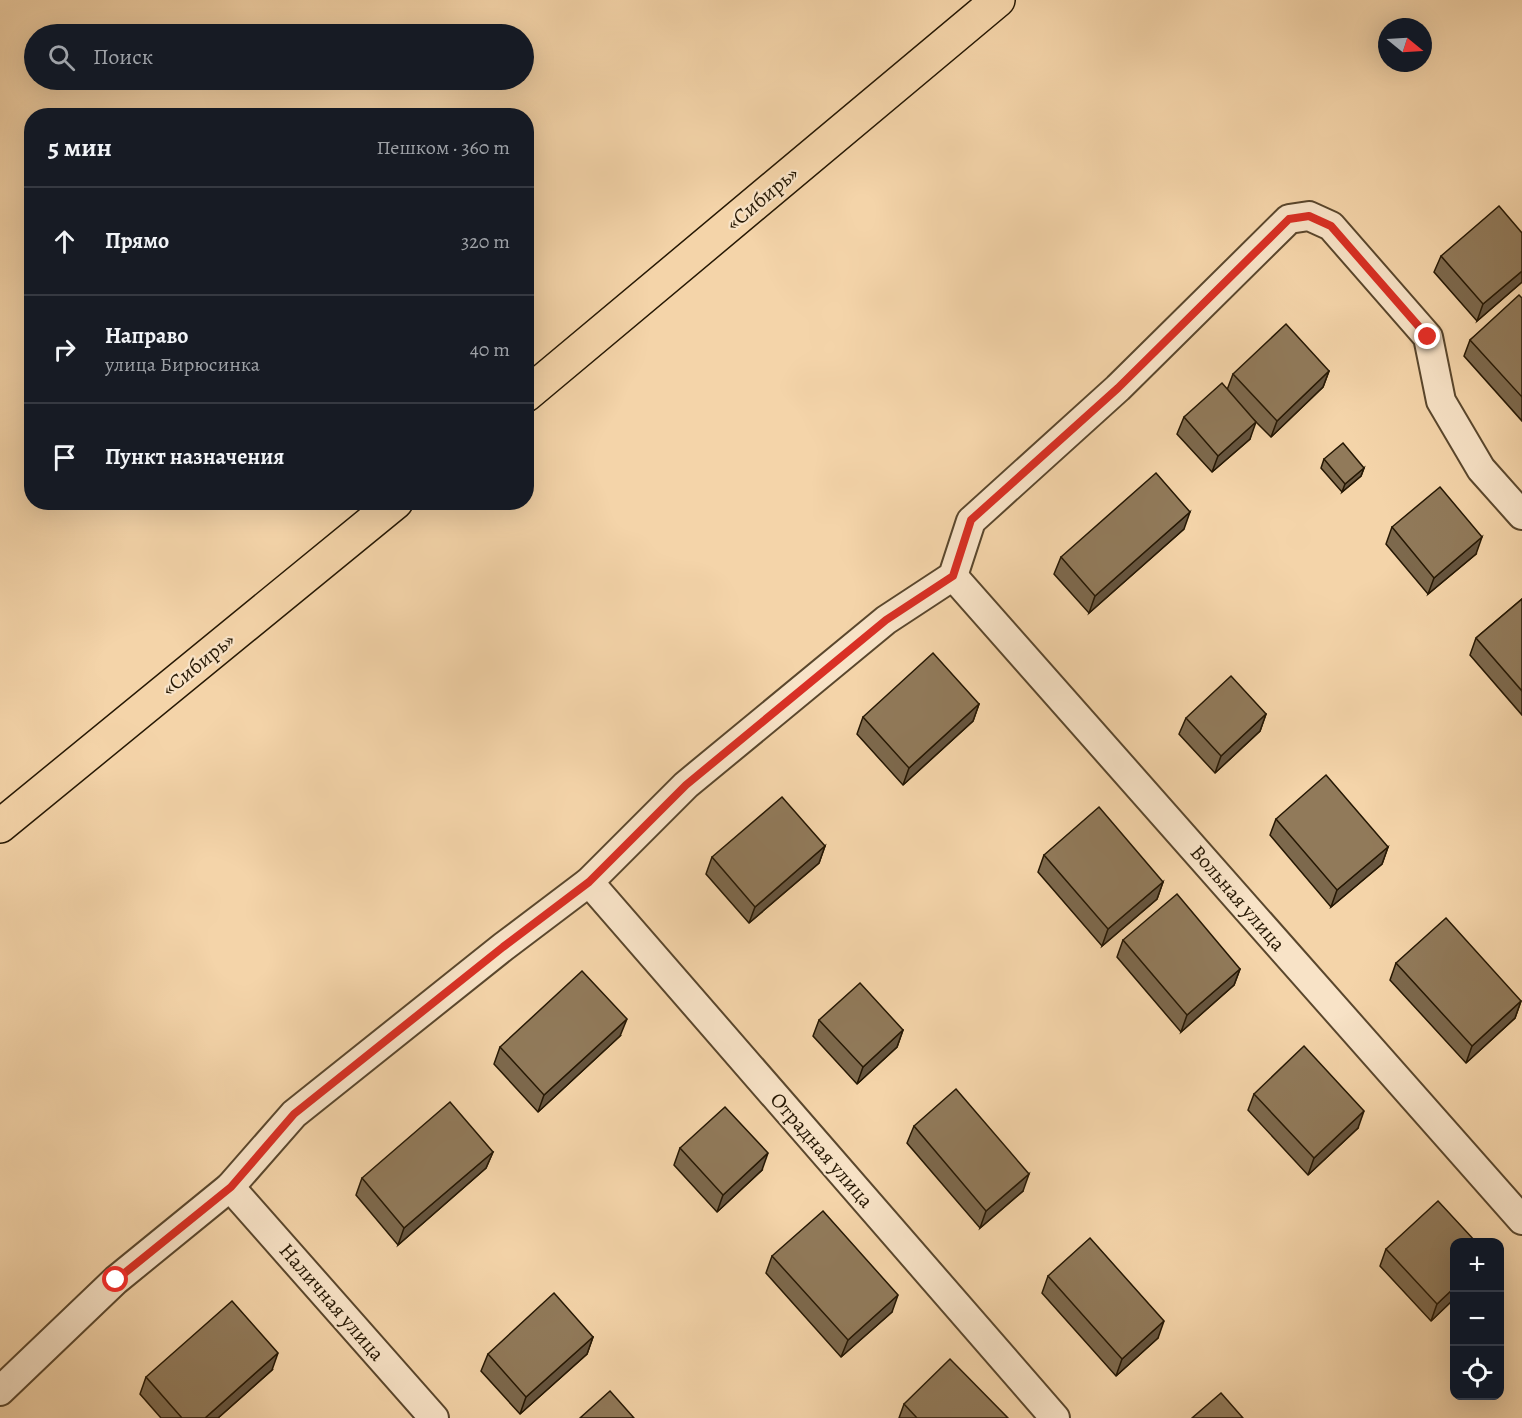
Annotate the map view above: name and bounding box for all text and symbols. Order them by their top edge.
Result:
north arrow [1378,18,1432,72]
search box [24,24,534,90]
icon: search [45,41,78,74]
text: Поиск [93,42,153,72]
text: 5 мин [48,130,112,165]
text: Пешком · 360 m [377,134,510,161]
street label: «Сибирь» [720,159,804,237]
icon: ahead [48,225,81,258]
text: Прямо [105,226,169,256]
text: 320 m [461,228,510,255]
text: Направо [105,321,188,351]
route end [1414,323,1440,349]
icon: right [48,333,81,366]
text: 40 m [470,336,510,363]
text: улица Бирюсинка [105,351,260,378]
icon: arrive [48,441,81,474]
text: Пункт назначения [105,442,284,472]
street label: «Сибирь» [156,626,240,702]
street label: Вольная улица [1184,839,1292,957]
street label: Отрадная улица [764,1086,880,1214]
street label: Наличная улица [273,1237,391,1367]
map controls [1450,1238,1504,1400]
button: + [1450,1238,1504,1292]
route start [102,1266,128,1292]
button: − [1450,1292,1504,1346]
button: locate [1450,1346,1504,1400]

